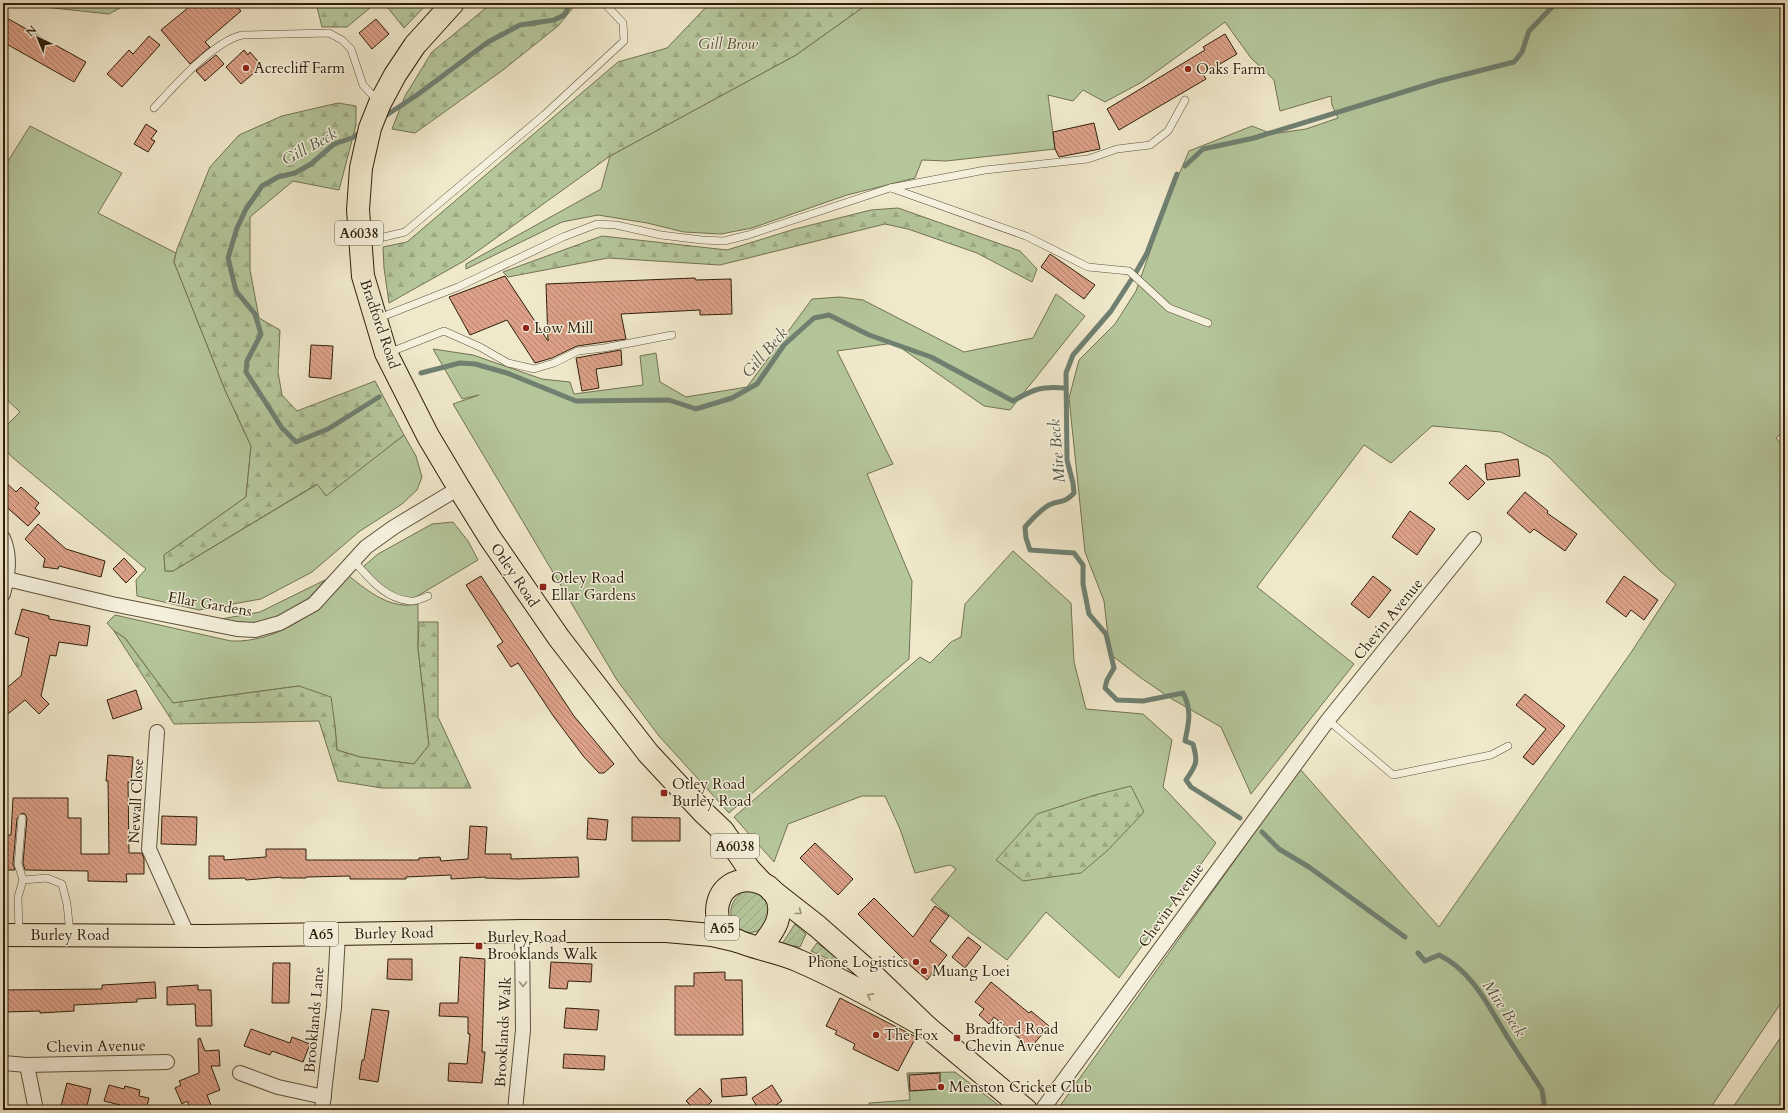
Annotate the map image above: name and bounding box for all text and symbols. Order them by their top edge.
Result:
north arrow [18,18,58,58]
text: N [23,22,40,40]
park label: Gill Brow [698,34,758,54]
place label: Acrecliff Farm [254,58,345,78]
place label: Oaks Farm [1196,59,1266,79]
marker: Acrecliff Farm [241,63,251,73]
marker: Oaks Farm [1183,64,1193,74]
water label: Gill Beck [278,123,341,171]
road number: A6038 [335,221,383,245]
street label: Bradford Road [355,277,405,371]
place label: Low Mill [534,318,593,338]
marker: Low Mill [521,323,531,333]
water label: Gill Beck [737,323,793,382]
water label: Mire Beck [1043,418,1071,484]
street label: Otley Road [486,539,544,611]
place label: Otley Road Ellar Gardens [551,568,636,605]
street label: Chevin Avenue [1349,574,1427,664]
marker: Otley Road Ellar Gardens [538,582,548,592]
street label: Ellar Gardens [166,587,254,621]
street label: Newall Close [124,758,148,844]
place label: Otley Road Burley Road [672,774,751,811]
marker: Otley Road Burley Road [659,788,669,798]
road number: A6038 [711,834,759,858]
street label: Chevin Avenue [1134,859,1208,951]
one-way arrow [795,908,802,915]
road number: A65 [705,916,739,940]
road number: A65 [304,922,338,946]
street label: Burley Road [354,922,434,944]
street label: Burley Road [30,925,110,945]
place label: Burley Road Brooklands Walk [487,927,598,964]
marker: Burley Road Brooklands Walk [474,941,484,951]
place label: Phone Logistics [808,952,908,972]
marker: Phone Logistics [911,957,921,967]
place label: Muang Loei [932,961,1010,981]
street label: Brooklands Lane [299,966,329,1074]
marker: Muang Loei [919,966,929,976]
street label: Brooklands Walk [490,976,516,1088]
water label: Mire Beck [1477,976,1531,1041]
one-way arrow [519,981,527,987]
one-way arrow [867,993,874,1001]
place label: Bradford Road Chevin Avenue [965,1019,1065,1056]
place label: The Fox [884,1025,939,1045]
marker: The Fox [871,1030,881,1040]
marker: Bradford Road Chevin Avenue [952,1033,962,1043]
street label: Chevin Avenue [46,1035,146,1057]
place label: Menston Cricket Club [949,1077,1092,1097]
marker: Menston Cricket Club [936,1082,946,1092]

